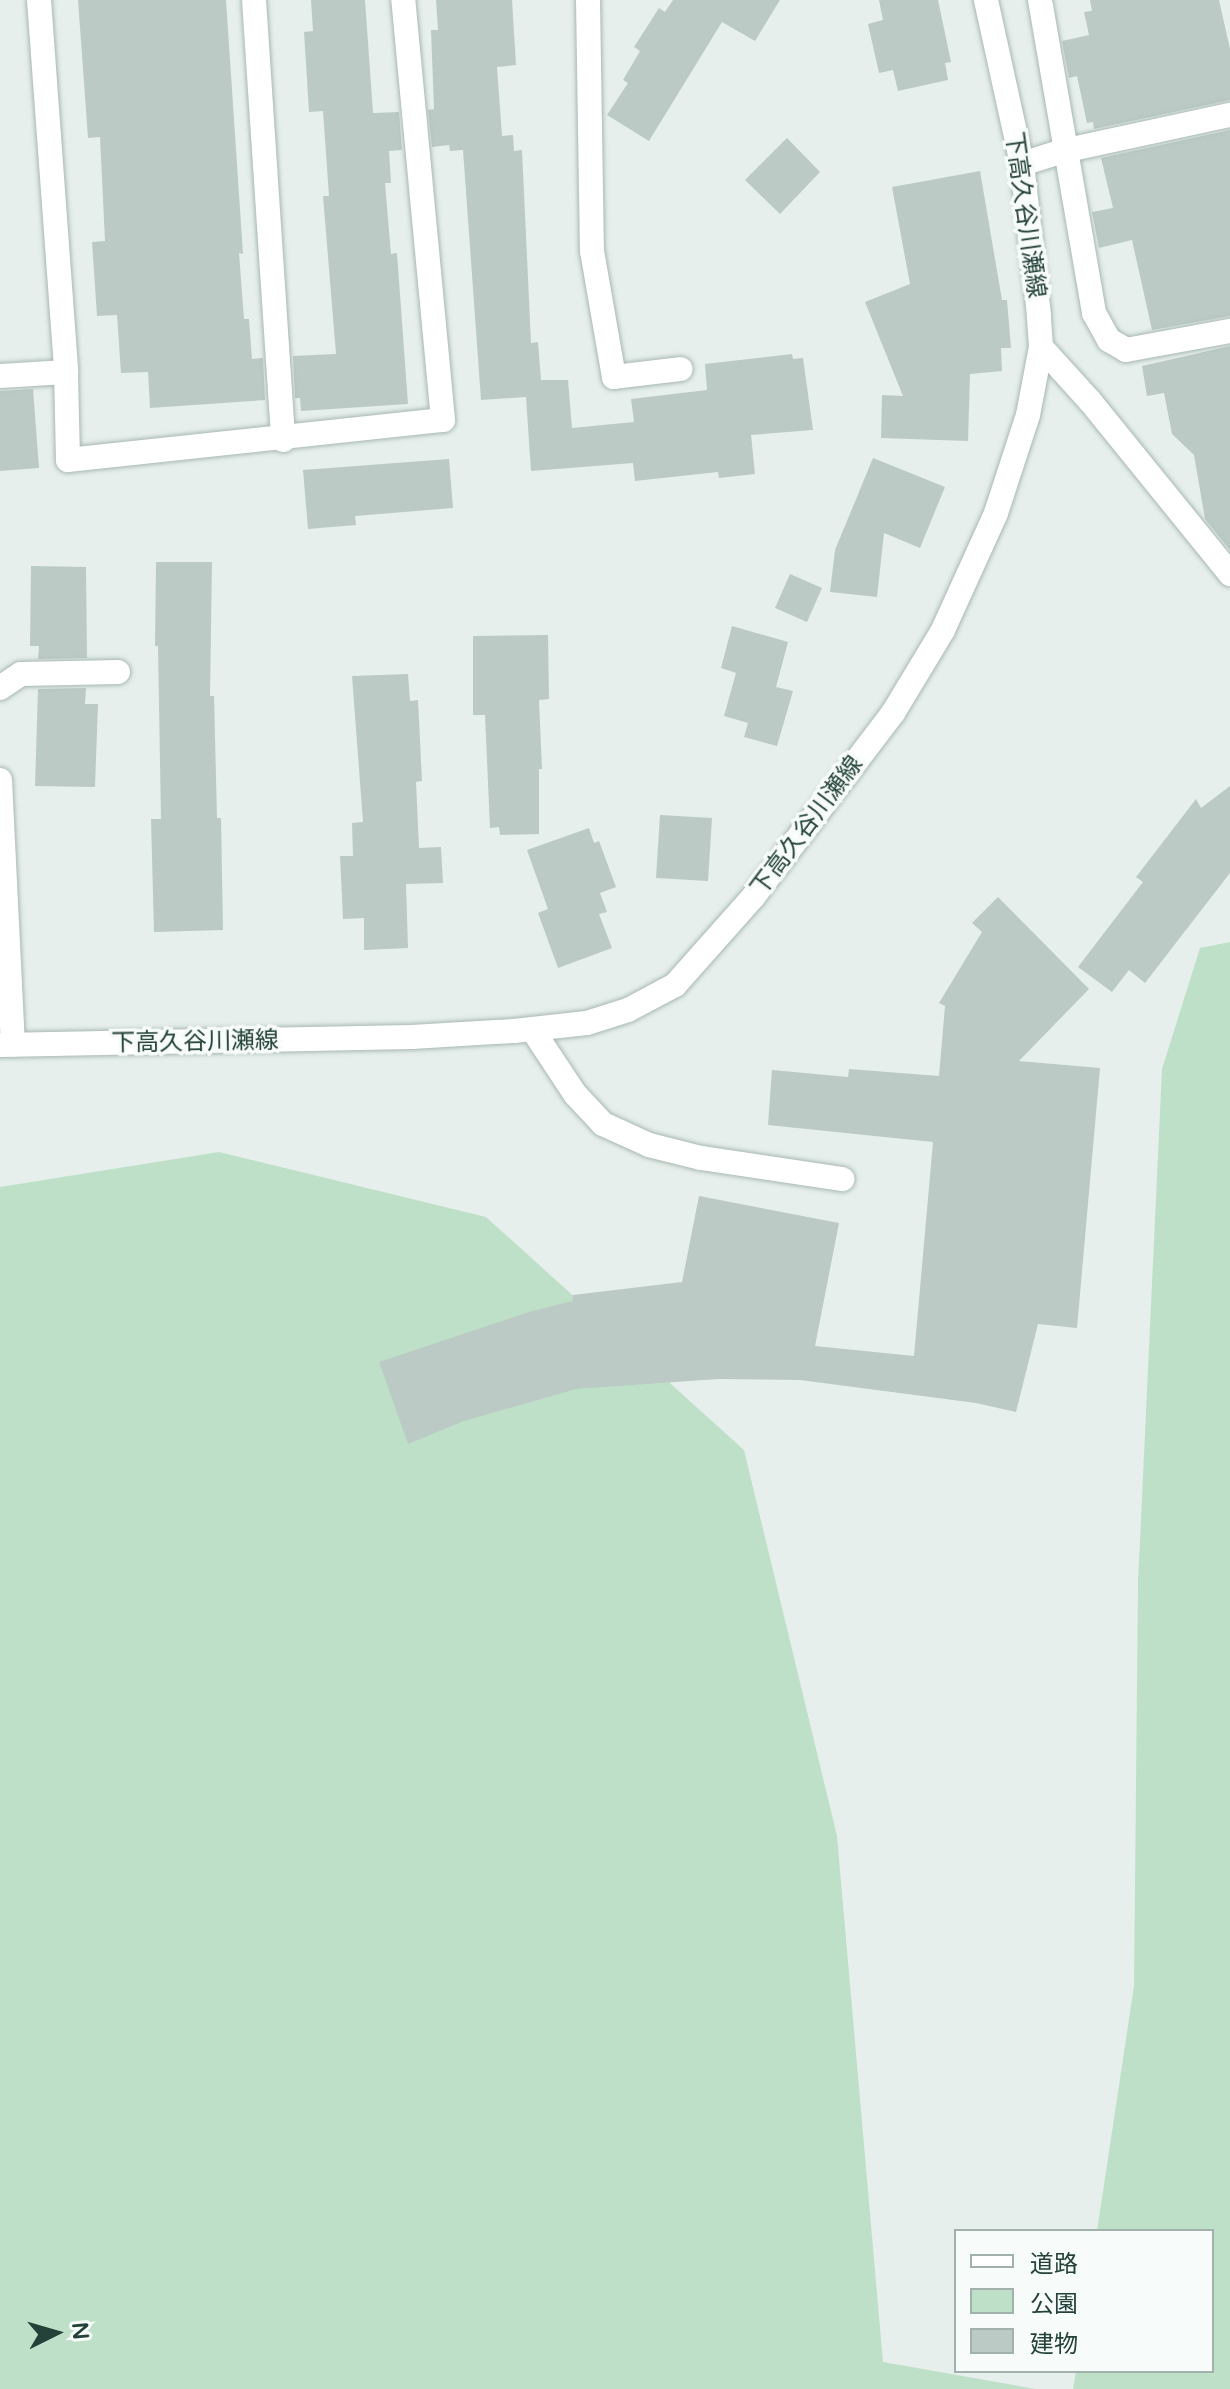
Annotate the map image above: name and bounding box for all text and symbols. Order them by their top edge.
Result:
street label: 下高久谷川瀬線 [999,130,1051,300]
street label: 下高久谷川瀬線 [745,750,869,902]
street label: 下高久谷川瀬線 [111,1026,279,1058]
legend [954,2229,1214,2373]
text: 道路 [1030,2250,1078,2279]
text: 公園 [1030,2290,1078,2319]
north arrow [16,2293,96,2373]
text: N [66,2321,94,2341]
text: 建物 [1030,2330,1078,2359]

